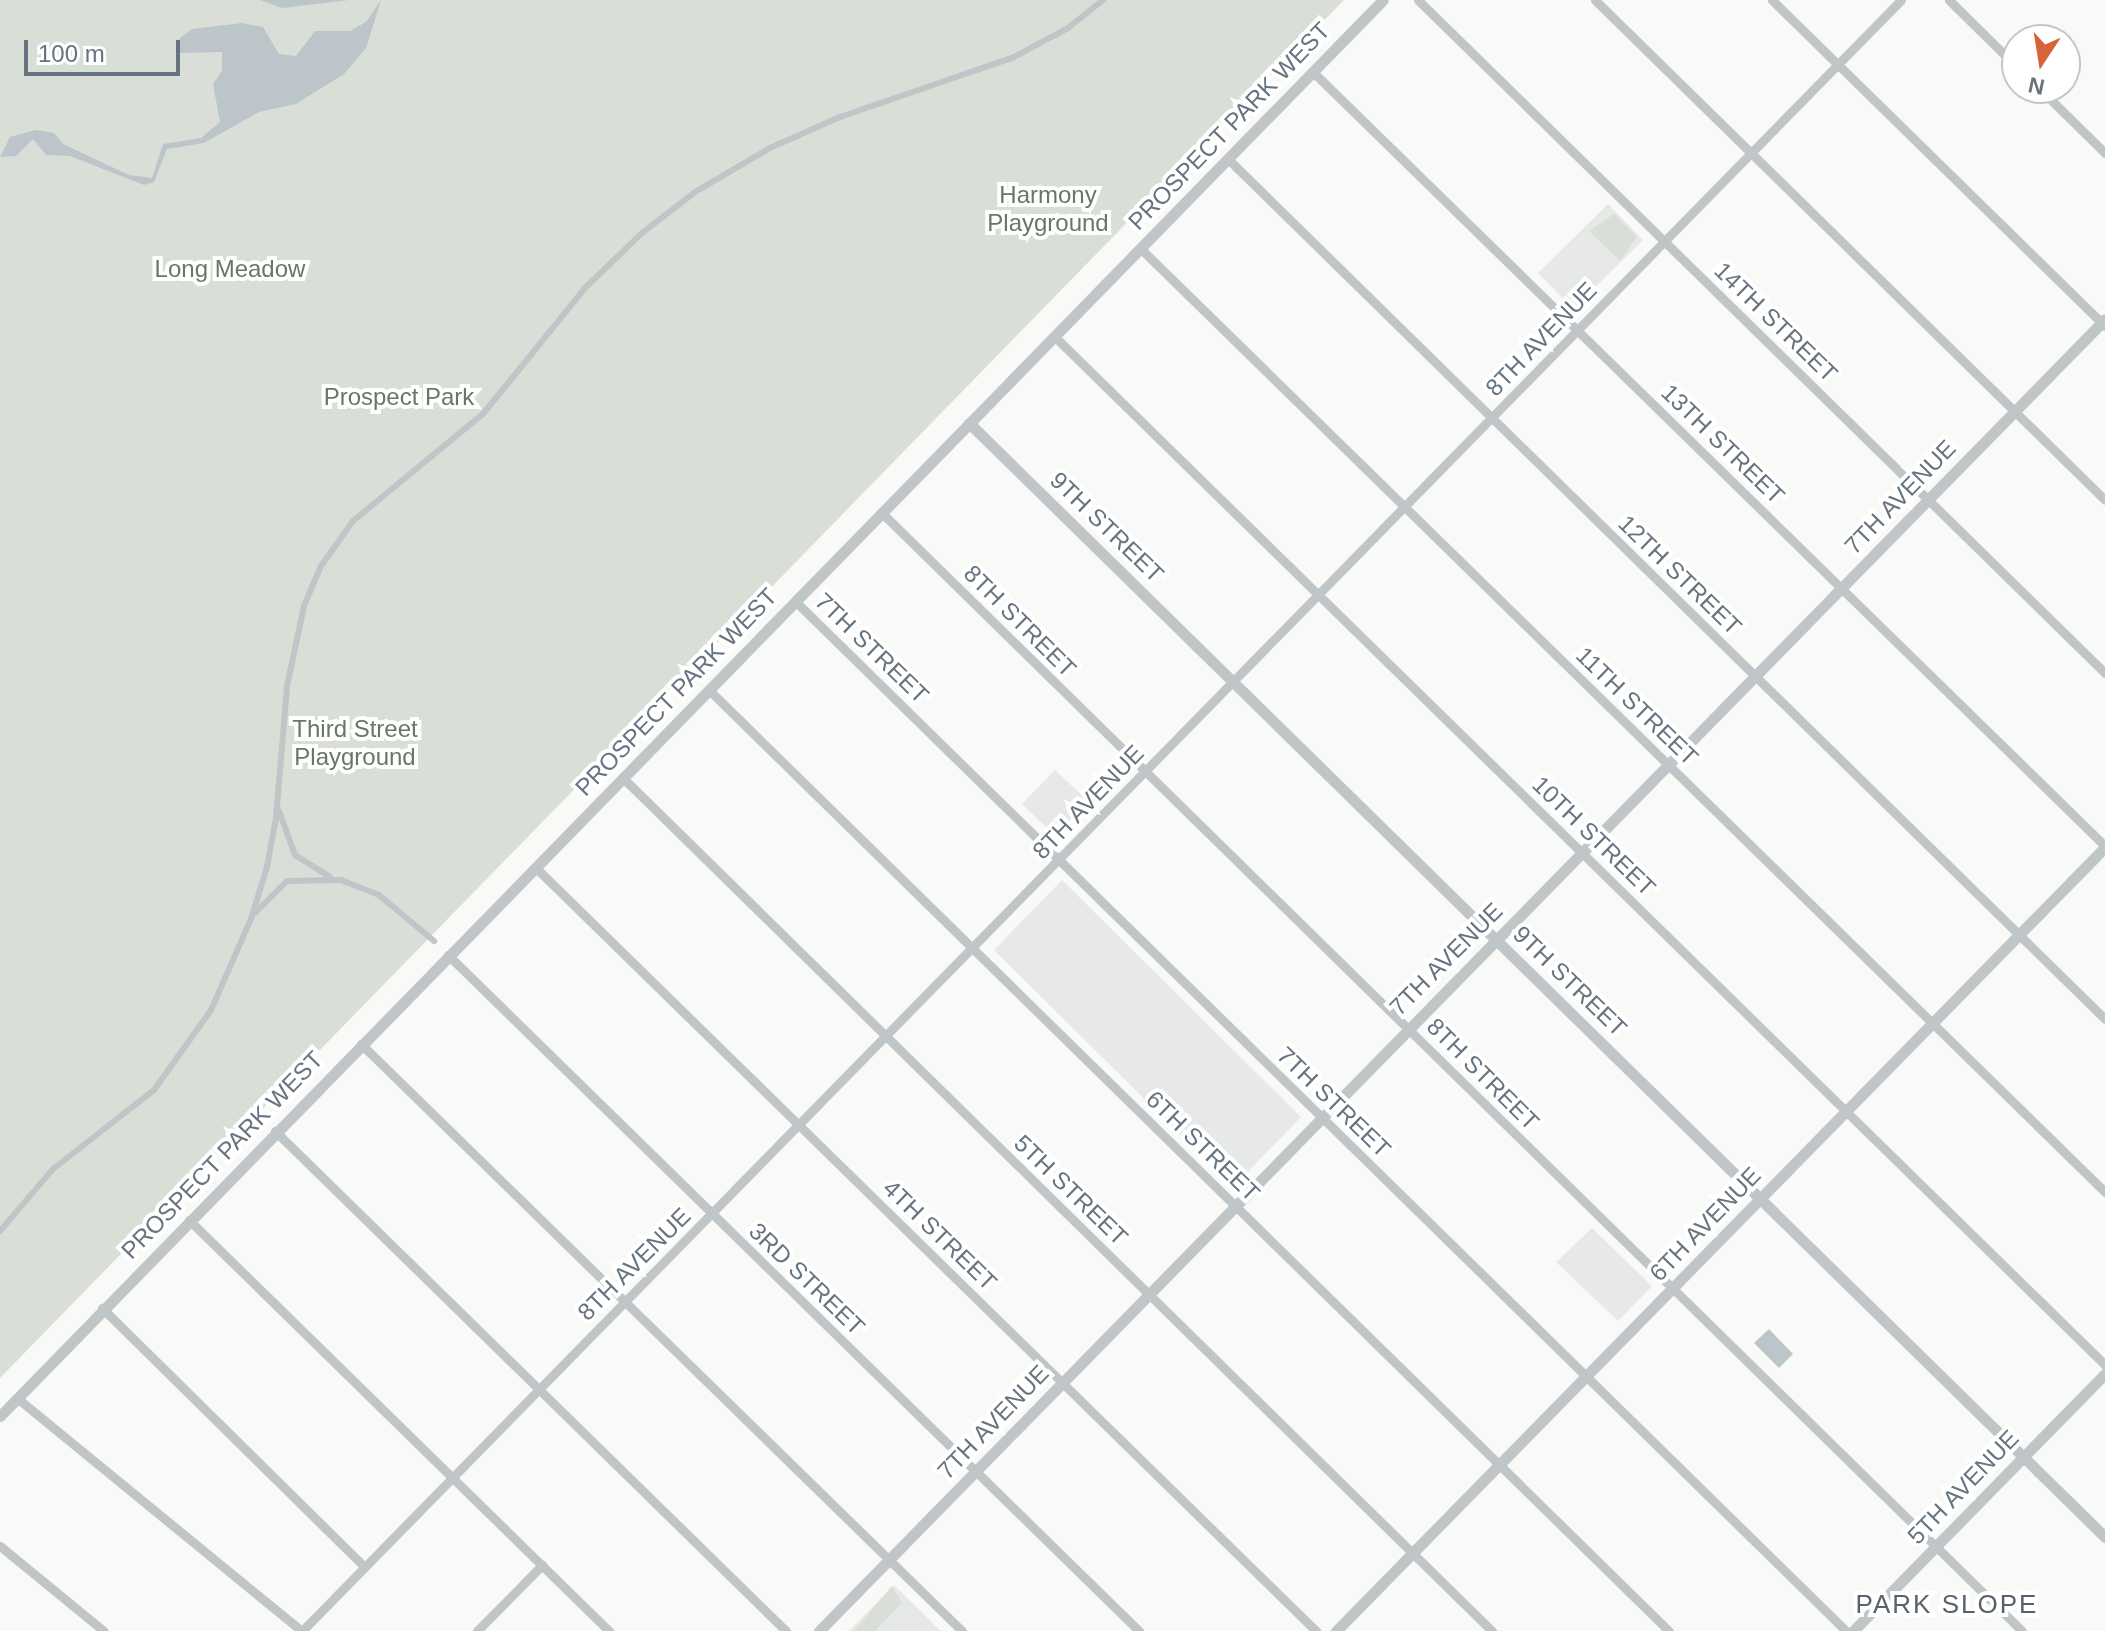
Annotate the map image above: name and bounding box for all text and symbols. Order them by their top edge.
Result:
street label: PROSPECT PARK WEST [1122,16,1336,236]
scale bar [28,24,184,74]
north arrow [2001,24,2081,104]
text: 100 m [38,40,105,67]
text: N [2026,72,2047,100]
park label: Harmony Playground [987,181,1109,237]
park label: Long Meadow [155,255,305,283]
street label: 14TH STREET [1708,256,1844,388]
street label: 8TH AVENUE [1479,275,1603,403]
street label: 13TH STREET [1655,378,1791,510]
park label: Prospect Park [324,383,474,411]
street label: 7TH AVENUE [1838,433,1962,561]
street label: 9TH STREET [1044,466,1170,588]
street label: 12TH STREET [1612,509,1748,641]
street label: 8TH STREET [958,559,1082,683]
street label: PROSPECT PARK WEST [569,582,783,802]
street label: 7TH STREET [809,587,935,709]
street label: 11TH STREET [1570,641,1704,771]
park label: Third Street Playground [292,715,418,771]
street label: 8TH AVENUE [1026,738,1150,866]
street label: 10TH STREET [1526,770,1662,902]
street label: 7TH AVENUE [1383,896,1509,1022]
street label: 9TH STREET [1507,920,1633,1042]
street label: 8TH STREET [1421,1012,1545,1136]
street label: 7TH STREET [1271,1041,1397,1163]
street label: PROSPECT PARK WEST [115,1045,329,1265]
street label: 6TH STREET [1140,1085,1266,1207]
street label: 5TH STREET [1008,1129,1134,1251]
street label: 6TH AVENUE [1643,1160,1767,1288]
street label: 4TH STREET [877,1174,1003,1296]
street label: 8TH AVENUE [571,1201,697,1327]
street label: 3RD STREET [743,1217,871,1341]
street label: 7TH AVENUE [931,1358,1055,1486]
street label: 5TH AVENUE [1901,1423,2025,1551]
district label: PARK SLOPE [1856,1589,2038,1621]

